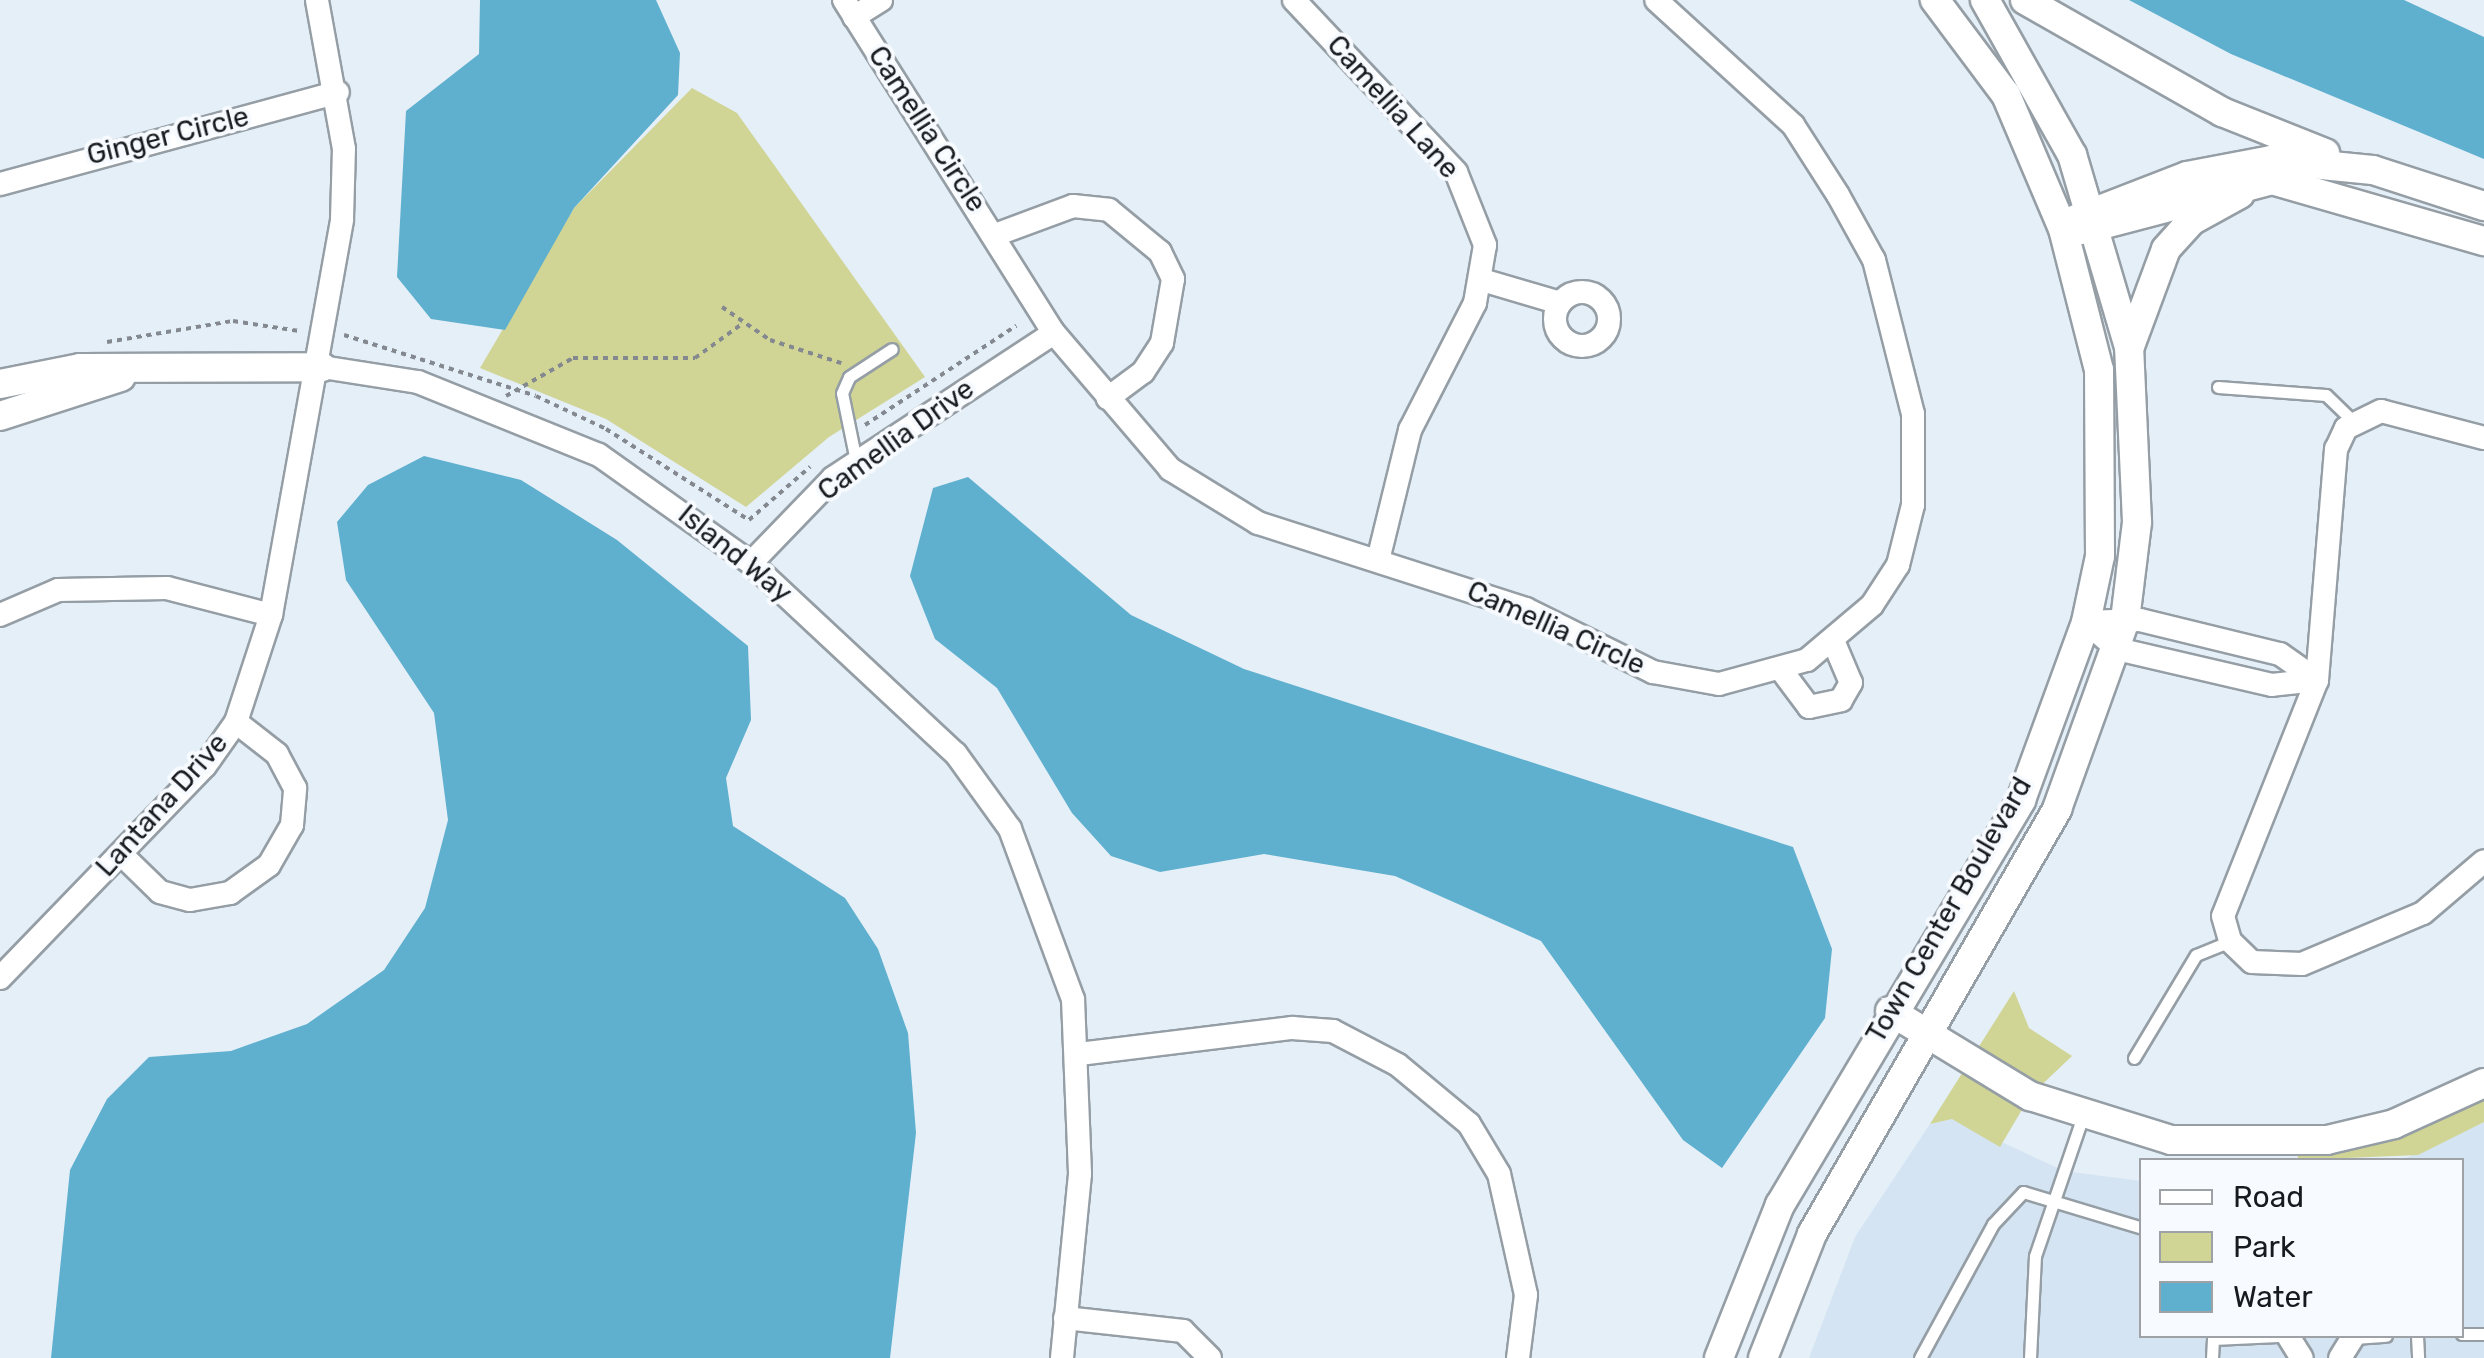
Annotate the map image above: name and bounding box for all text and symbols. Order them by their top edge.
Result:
street label: Camellia Lane [1320,28,1466,186]
street label: Camellia Circle [861,40,993,218]
street label: Ginger Circle [83,100,253,172]
street label: Camellia Drive [811,372,981,508]
street label: Island Way [671,498,799,610]
street label: Camellia Circle [1462,574,1650,682]
street label: Lantana Drive [89,726,235,884]
street label: Town Center Boulevard [1859,771,2039,1049]
legend [2139,1158,2464,1338]
text: Road [2233,1179,2304,1215]
text: Park [2233,1229,2295,1265]
text: Water [2233,1279,2313,1315]

